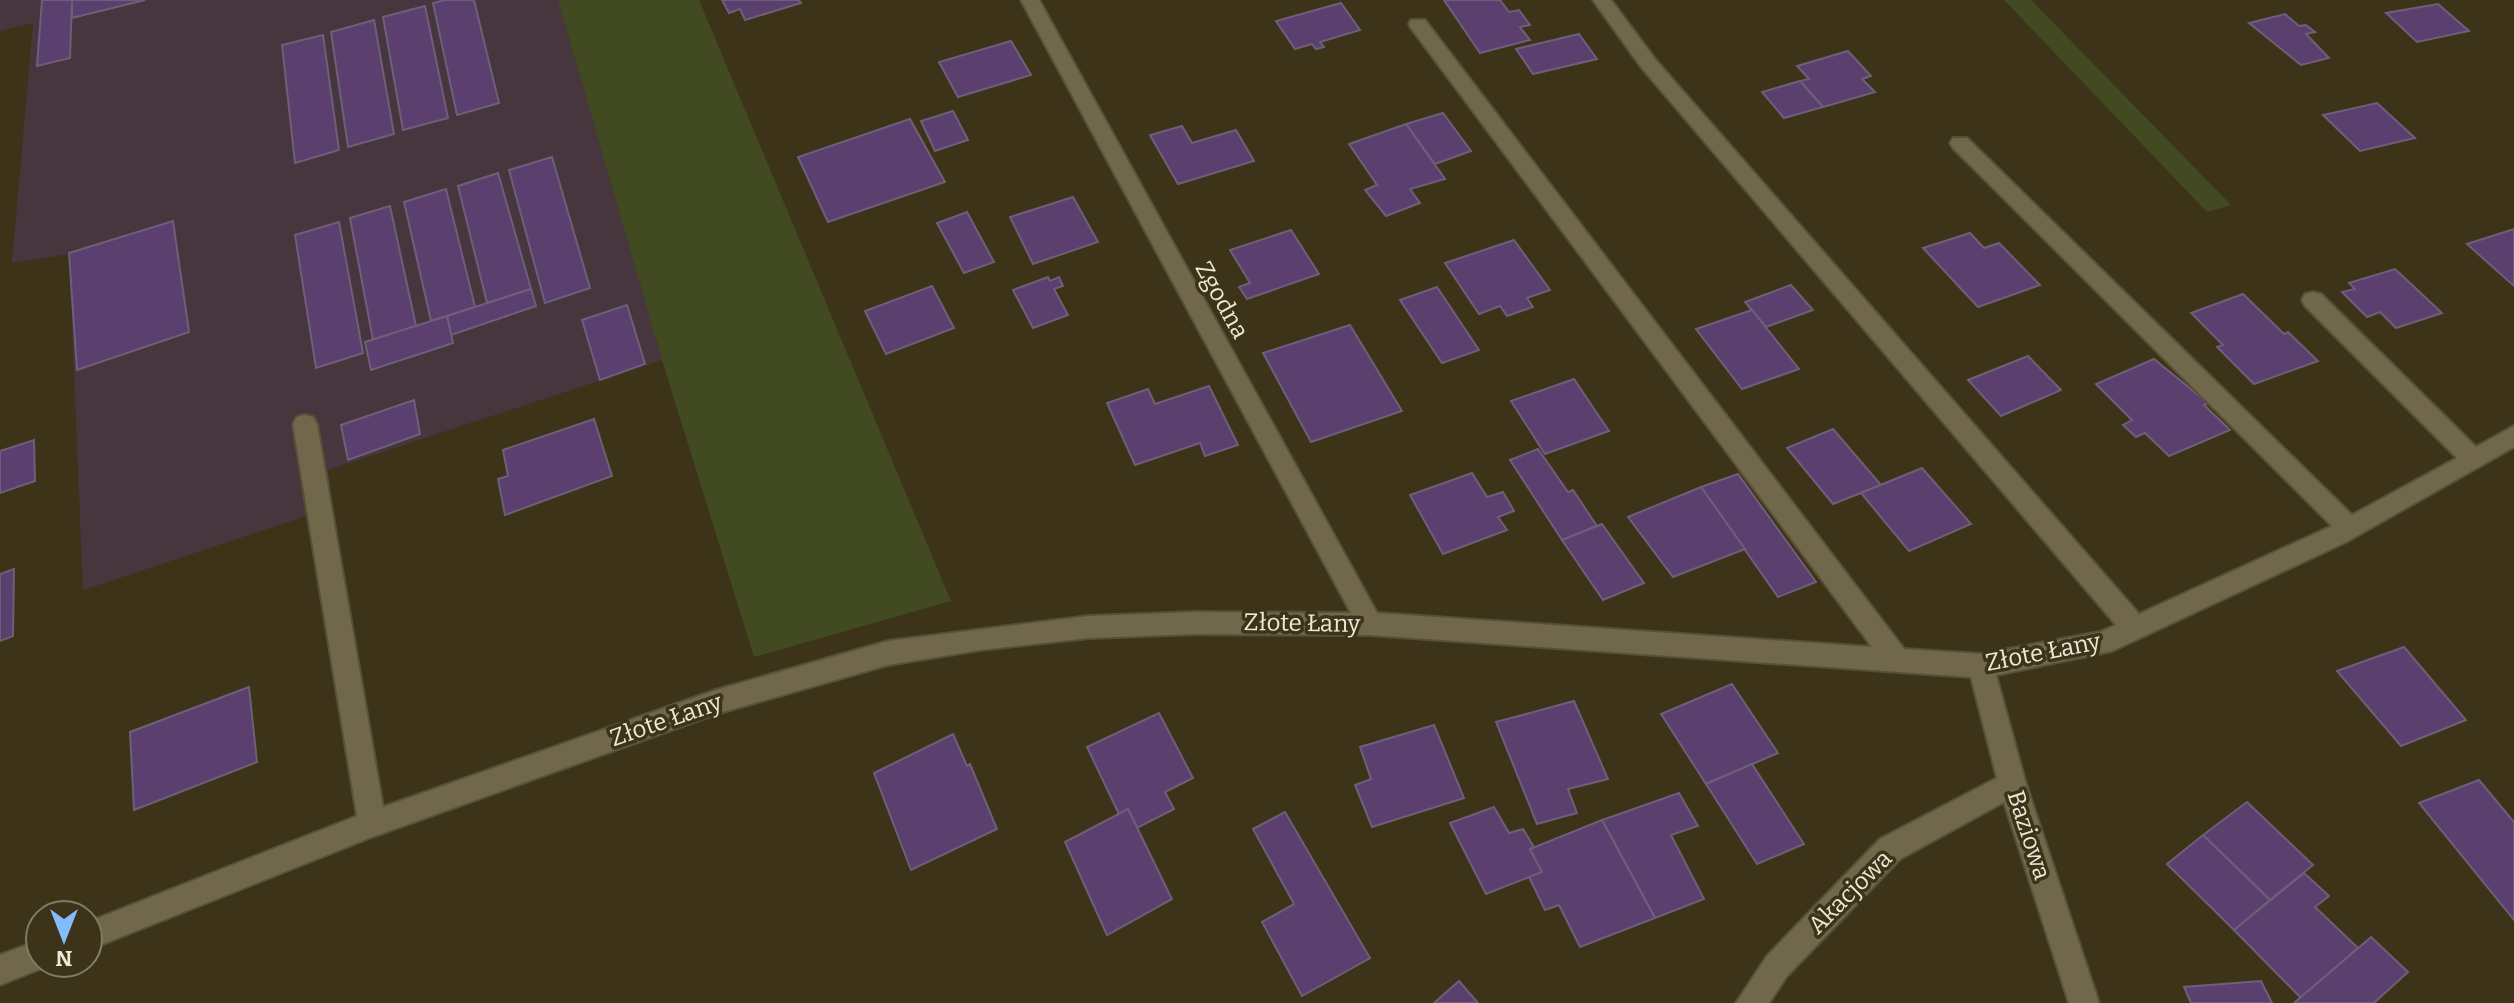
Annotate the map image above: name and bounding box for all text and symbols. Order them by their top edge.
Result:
street label: Zgodna [1189,257,1255,343]
street label: Złote Łany [1243,608,1361,638]
street label: Złote Łany [1983,627,2103,677]
street label: Złote Łany [606,688,726,752]
street label: Baziowa [2001,787,2057,883]
street label: Akacjowa [1802,844,1898,940]
north arrow [24,899,104,979]
text: N [55,945,72,972]

